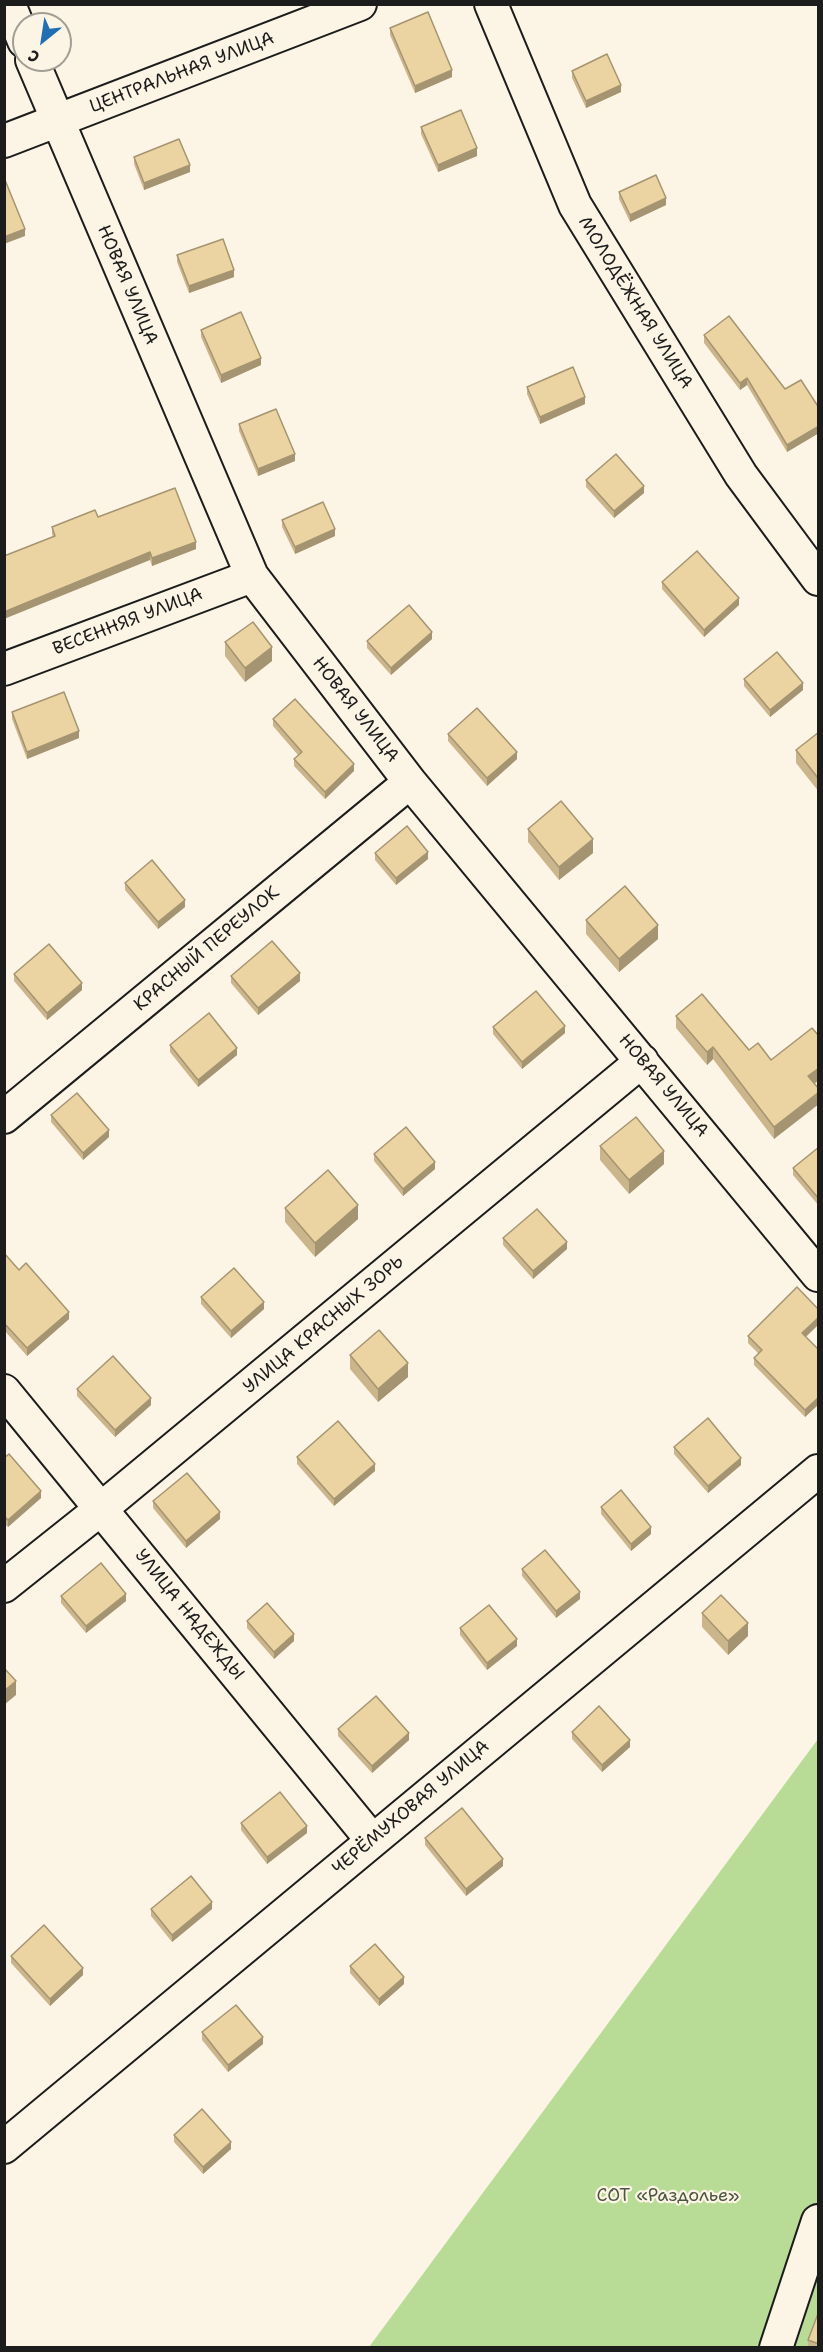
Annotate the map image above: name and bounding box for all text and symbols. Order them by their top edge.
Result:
north arrow [12,12,72,72]
street label: ЦЕНТРАЛЬНАЯ УЛИЦА [87,28,277,118]
text: С [24,45,43,68]
street label: МОЛОДЁЖНАЯ УЛИЦА [573,213,697,393]
street label: НОВАЯ УЛИЦА [92,222,162,348]
street label: ВЕСЕННЯЯ УЛИЦА [50,583,206,661]
street label: НОВАЯ УЛИЦА [307,653,403,767]
street label: КРАСНЫЙ ПЕРЕУЛОК [130,882,284,1016]
street label: НОВАЯ УЛИЦА [614,1030,712,1142]
street label: УЛИЦА КРАСНЫХ ЗОРЬ [239,1251,409,1399]
street label: УЛИЦА НАДЕЖДЫ [130,1545,248,1685]
street label: ЧЕРЁМУХОВАЯ УЛИЦА [328,1736,494,1880]
park label: СОТ «Раздолье» [596,2185,740,2207]

